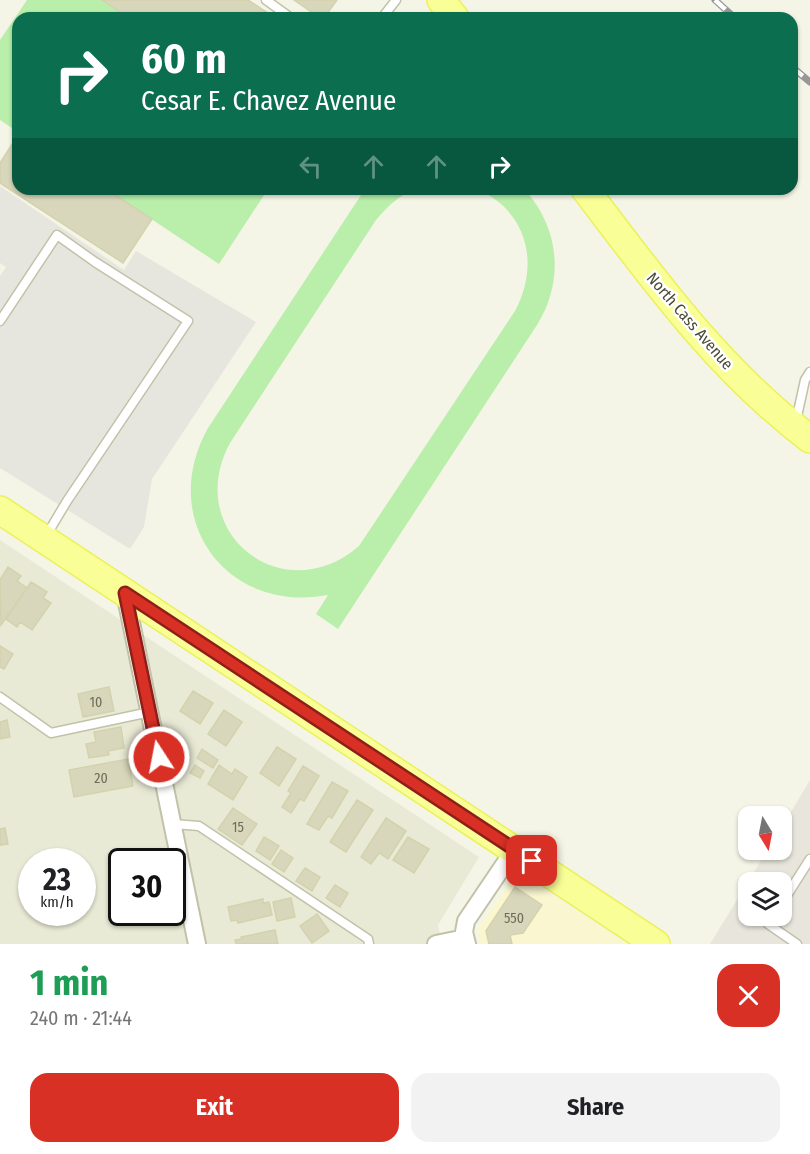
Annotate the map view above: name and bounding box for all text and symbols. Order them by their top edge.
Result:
text: 60 m [141,34,227,84]
icon: right [42,36,120,114]
text: Cesar E. Chavez Avenue [141,85,396,117]
icon: left [294,150,327,183]
icon: ahead [357,150,390,183]
icon: ahead [420,150,453,183]
icon: right [483,150,516,183]
street label: North Cass Avenue [643,269,737,373]
house number: 10 [90,694,102,711]
position arrow [127,725,191,789]
house number: 20 [94,770,108,787]
north arrow [738,806,792,860]
map controls [738,806,792,926]
house number: 15 [232,819,244,836]
pin [506,835,557,886]
icon: arrive [515,844,548,877]
speed limit sign: 30 [108,848,186,926]
text: 23 [43,862,71,898]
button: layers [738,872,792,926]
text: km/h [40,893,74,911]
house number: 550 [504,910,524,927]
text: 1 min [30,961,108,1005]
button: close [717,964,780,1027]
text: 240 m · 21:44 [30,1006,132,1030]
button: Exit [30,1073,399,1142]
button: Share [411,1073,780,1142]

